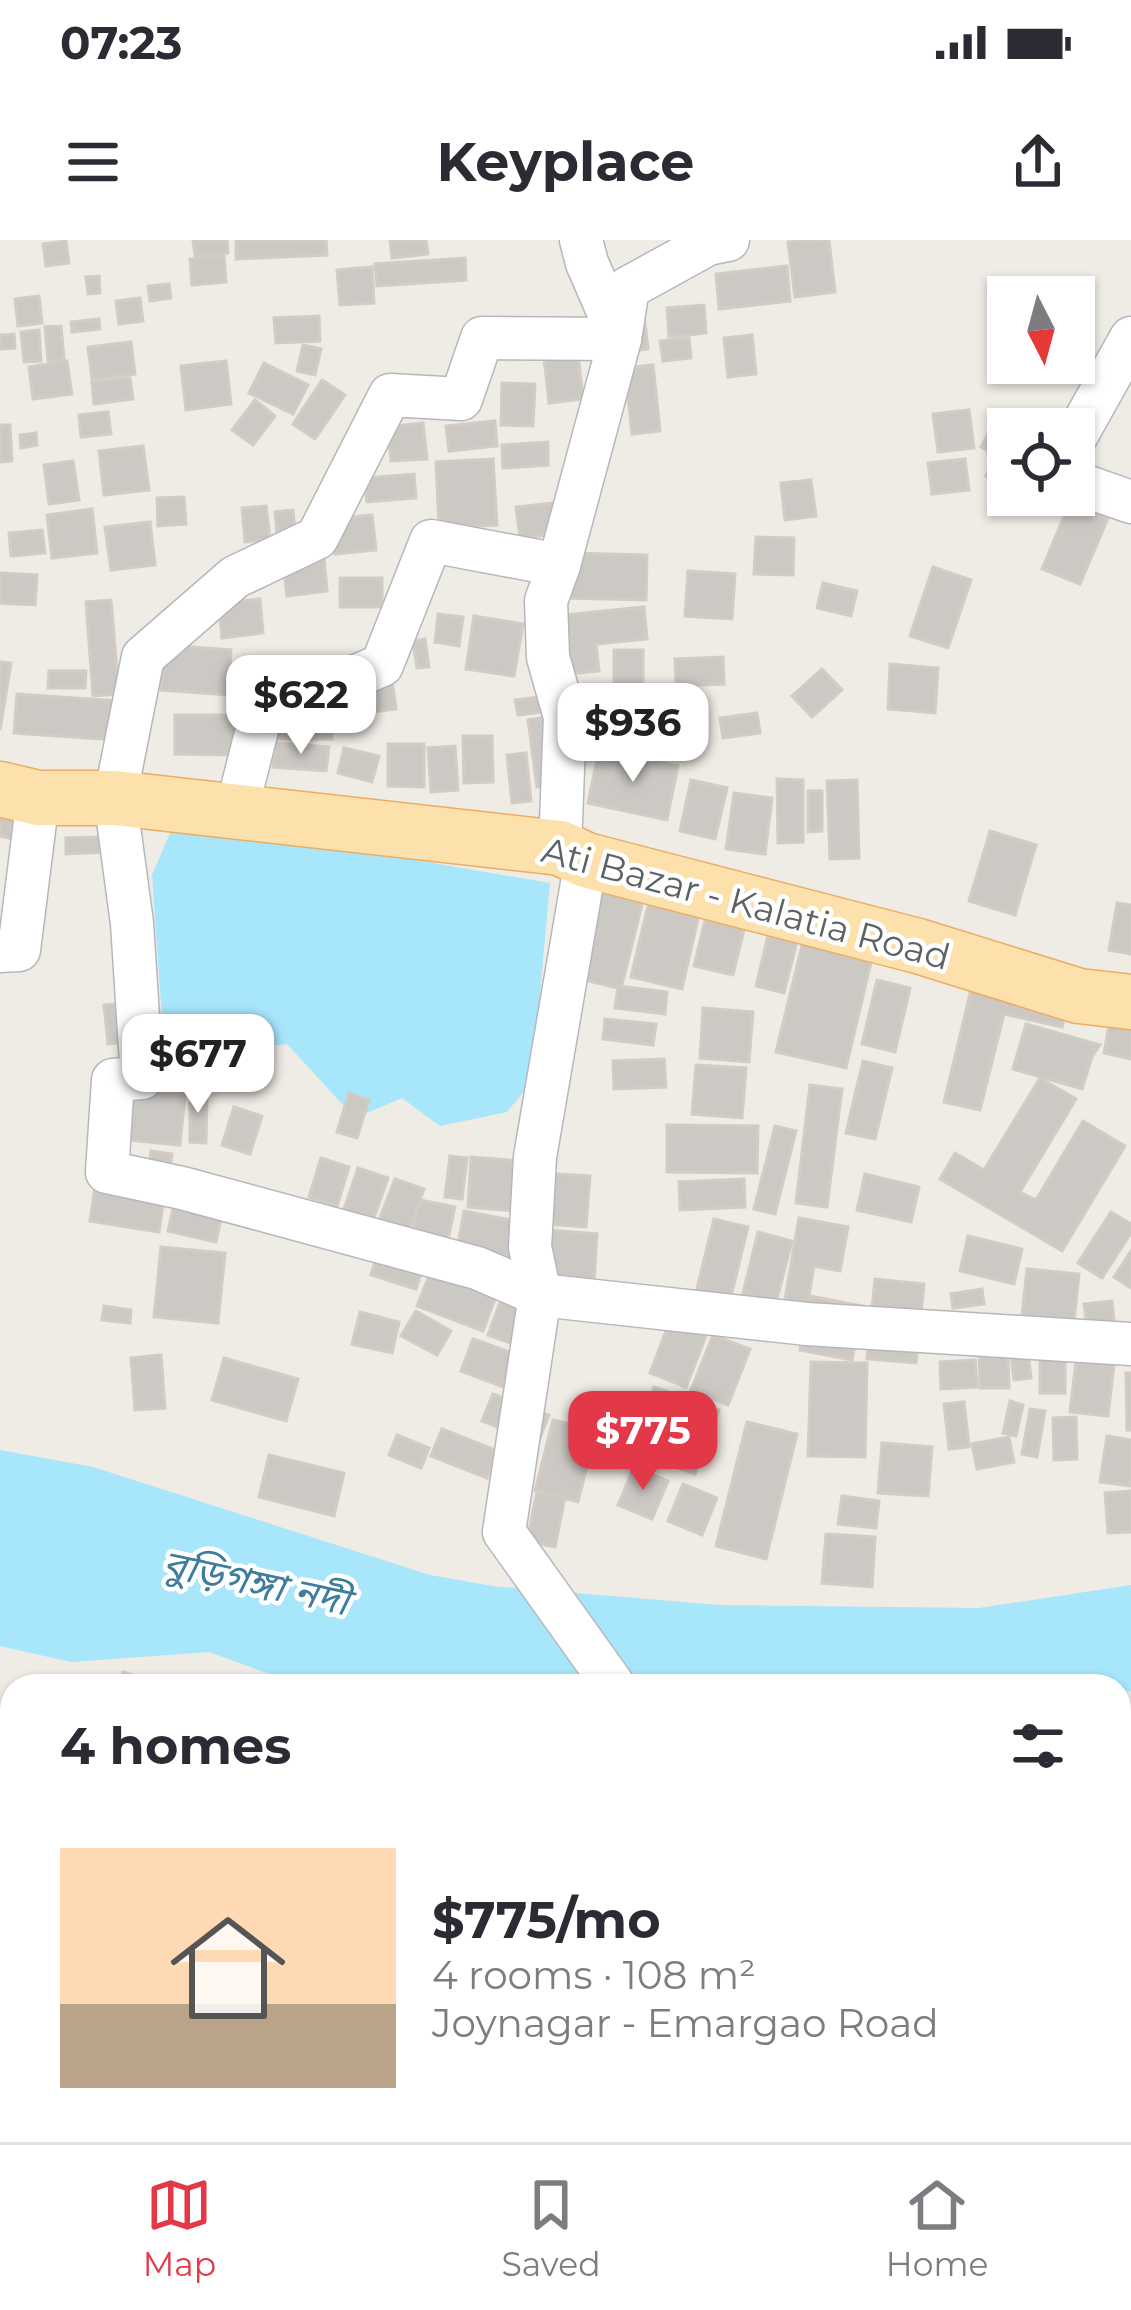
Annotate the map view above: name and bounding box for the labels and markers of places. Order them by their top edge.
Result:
pin: $622 [230,655,372,757]
pin: $936 [562,683,704,785]
pin: $677 [127,1014,269,1116]
pin: $775 [572,1391,714,1493]

